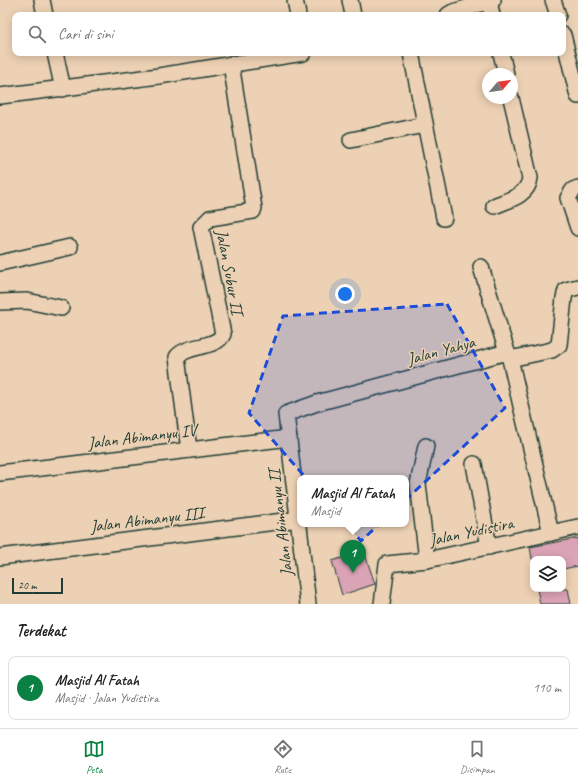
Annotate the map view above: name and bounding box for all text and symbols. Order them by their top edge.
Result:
search box [12,12,566,56]
icon: search [26,23,48,45]
text: Cari di sini [58,25,113,44]
north arrow [482,68,518,104]
street label: Jalan Subur II [211,227,249,321]
your location [335,284,355,304]
street label: Jalan Yahya [404,331,479,370]
street label: Jalan Abimanyu IV [85,419,201,454]
street label: Jalan Abimanyu II [263,464,298,579]
popup [297,475,409,527]
text: Masjid Al Fatah [311,484,395,503]
street label: Jalan Abimanyu III [88,502,208,537]
text: Masjid [311,503,341,519]
street label: Jalan Yudistira [426,512,517,551]
pin: 1 [340,540,366,573]
map controls [530,556,566,592]
button: layers [530,556,566,592]
scale bar [12,576,63,595]
text: 20 m [18,578,37,592]
text: Terdekat [16,620,66,641]
text: Masjid Al Fatah [55,671,139,690]
text: 1 [27,680,33,696]
text: 110 m [533,680,561,696]
text: Masjid · Jalan Yudistira [55,690,159,706]
tab: Peta [83,738,105,776]
tab: Rute [272,738,294,776]
tab: Disimpan [460,738,495,776]

